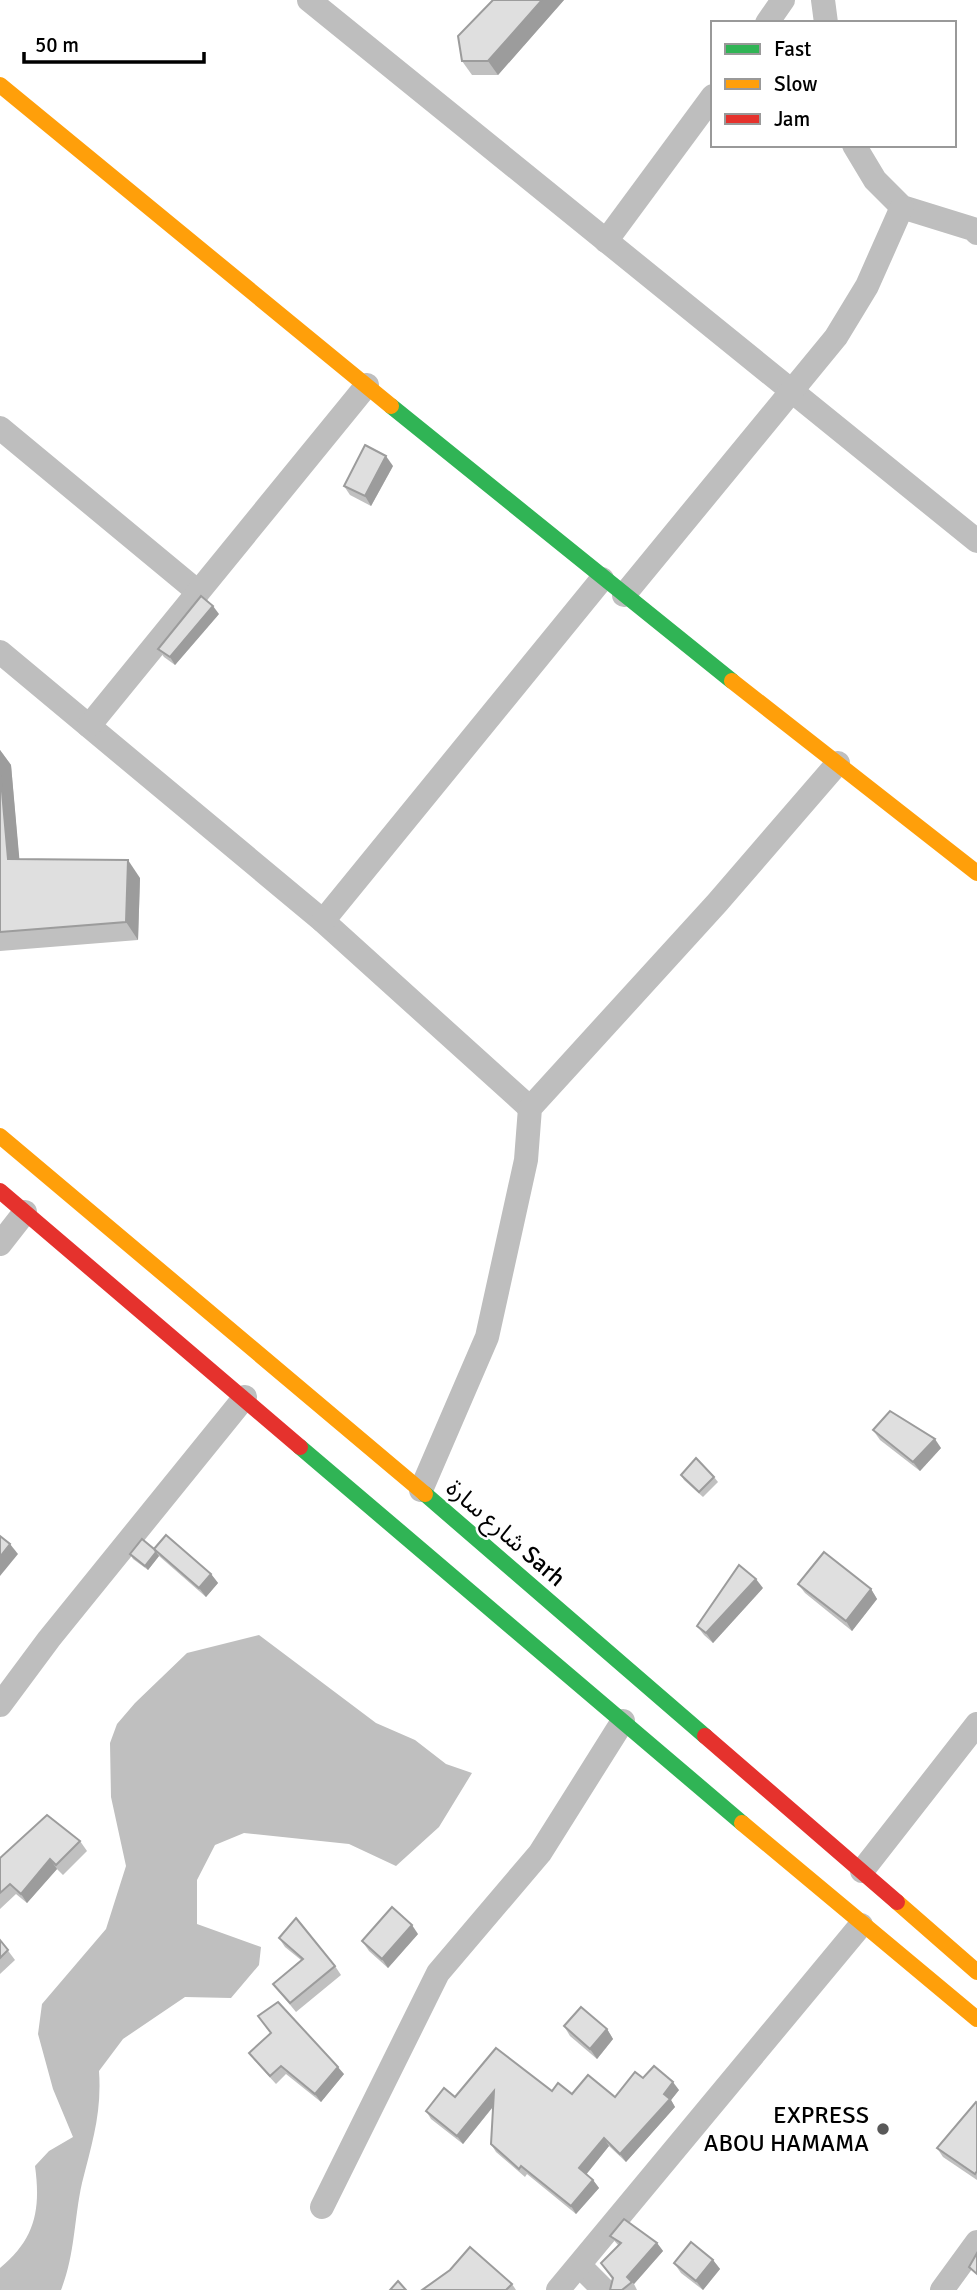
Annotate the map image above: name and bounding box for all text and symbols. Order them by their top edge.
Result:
scale bar [24,21,205,65]
legend [711,21,956,147]
text: 50 m [35,32,79,58]
text: Fast [774,36,811,62]
text: Slow [774,71,818,97]
text: Jam [774,106,810,132]
street label: شارع سارة Sarh [439,1473,572,1594]
place label: EXPRESS ABOU HAMAMA [704,2100,869,2158]
marker: EXPRESS ABOU HAMAMA [875,2121,891,2137]

